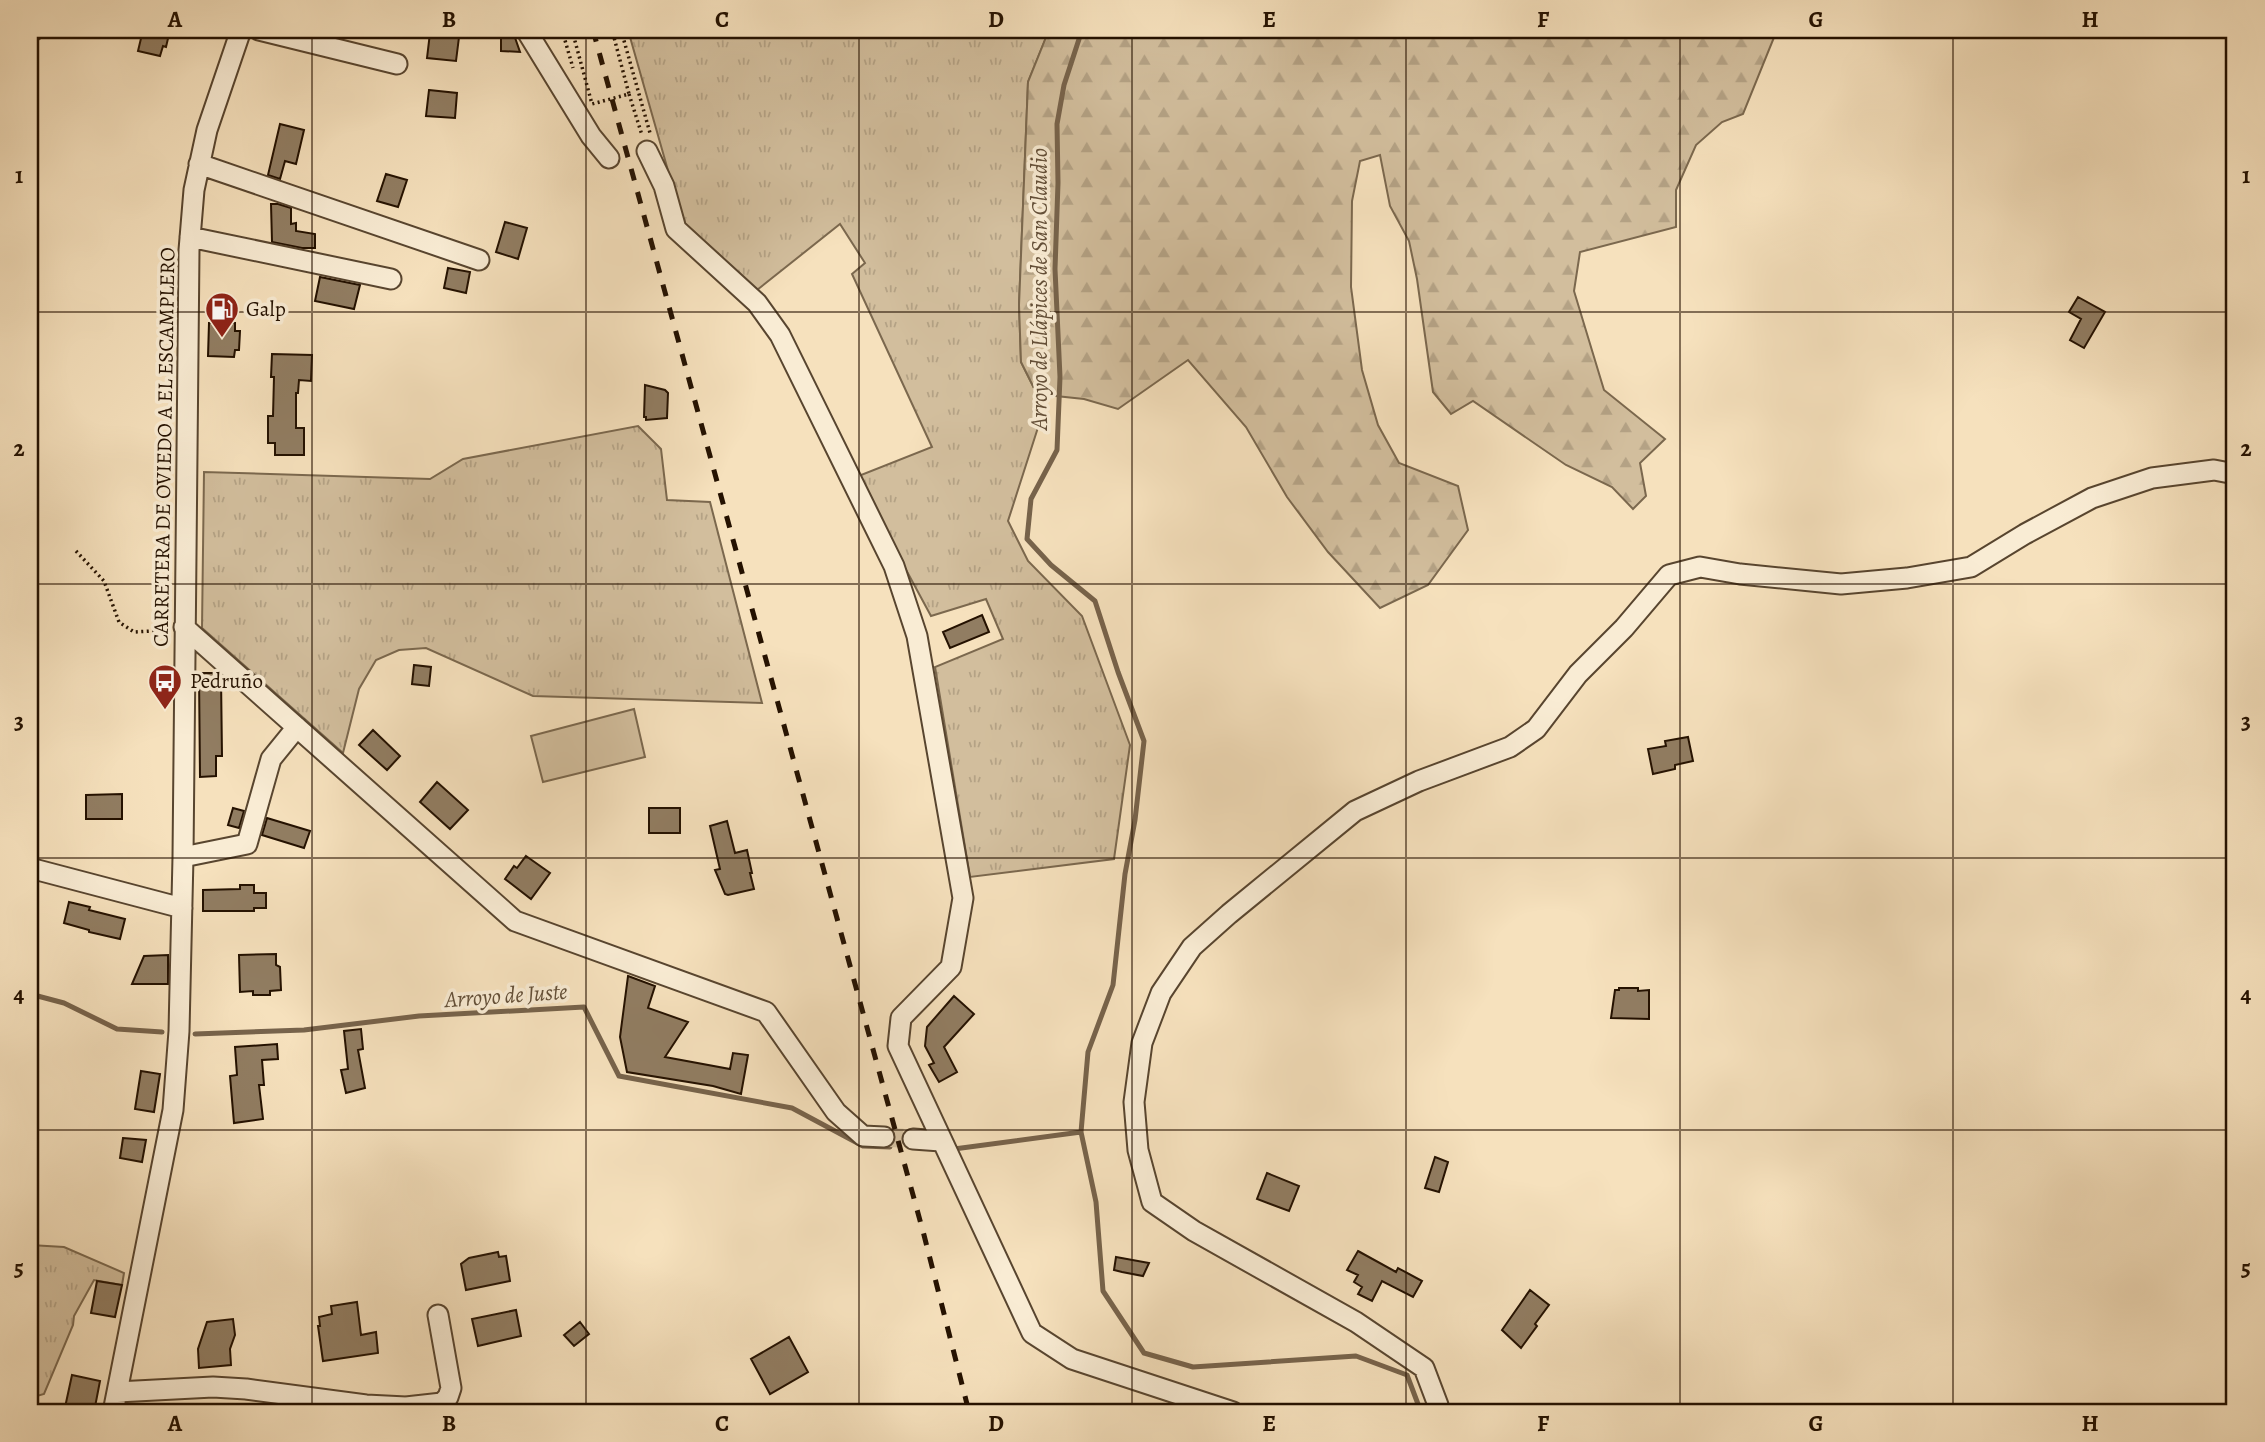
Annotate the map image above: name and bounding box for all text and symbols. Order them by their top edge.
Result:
text: A [167,4,183,35]
text: B [442,4,456,35]
text: C [715,4,729,35]
text: D [988,4,1004,35]
text: E [1262,4,1276,35]
text: F [1537,4,1550,35]
text: G [1808,4,1824,35]
text: H [2081,4,2099,35]
water label: Arroyo de Llápices de San Claudio [1024,148,1055,431]
text: 1 [15,160,23,191]
text: 1 [2242,160,2250,191]
street label: CARRETERA DE OVIEDO A EL ESCAMPLERO [147,247,181,647]
fuel station icon: Galp [203,290,241,339]
place label: Galp [246,295,286,323]
text: 2 [13,433,25,464]
text: 2 [2240,433,2252,464]
bus stop icon: Pedruño [146,662,184,711]
place label: Pedruño [190,667,263,695]
text: 3 [14,706,24,737]
text: 3 [2241,706,2251,737]
water label: Arroyo de Juste [443,976,568,1015]
text: 4 [14,979,25,1010]
text: 4 [2241,979,2252,1010]
text: 5 [14,1252,24,1283]
text: 5 [2241,1252,2251,1283]
text: A [167,1408,183,1439]
text: B [442,1408,456,1439]
text: C [715,1408,729,1439]
text: D [988,1408,1004,1439]
text: E [1262,1408,1276,1439]
text: F [1537,1408,1550,1439]
text: G [1808,1408,1824,1439]
text: H [2081,1408,2099,1439]

